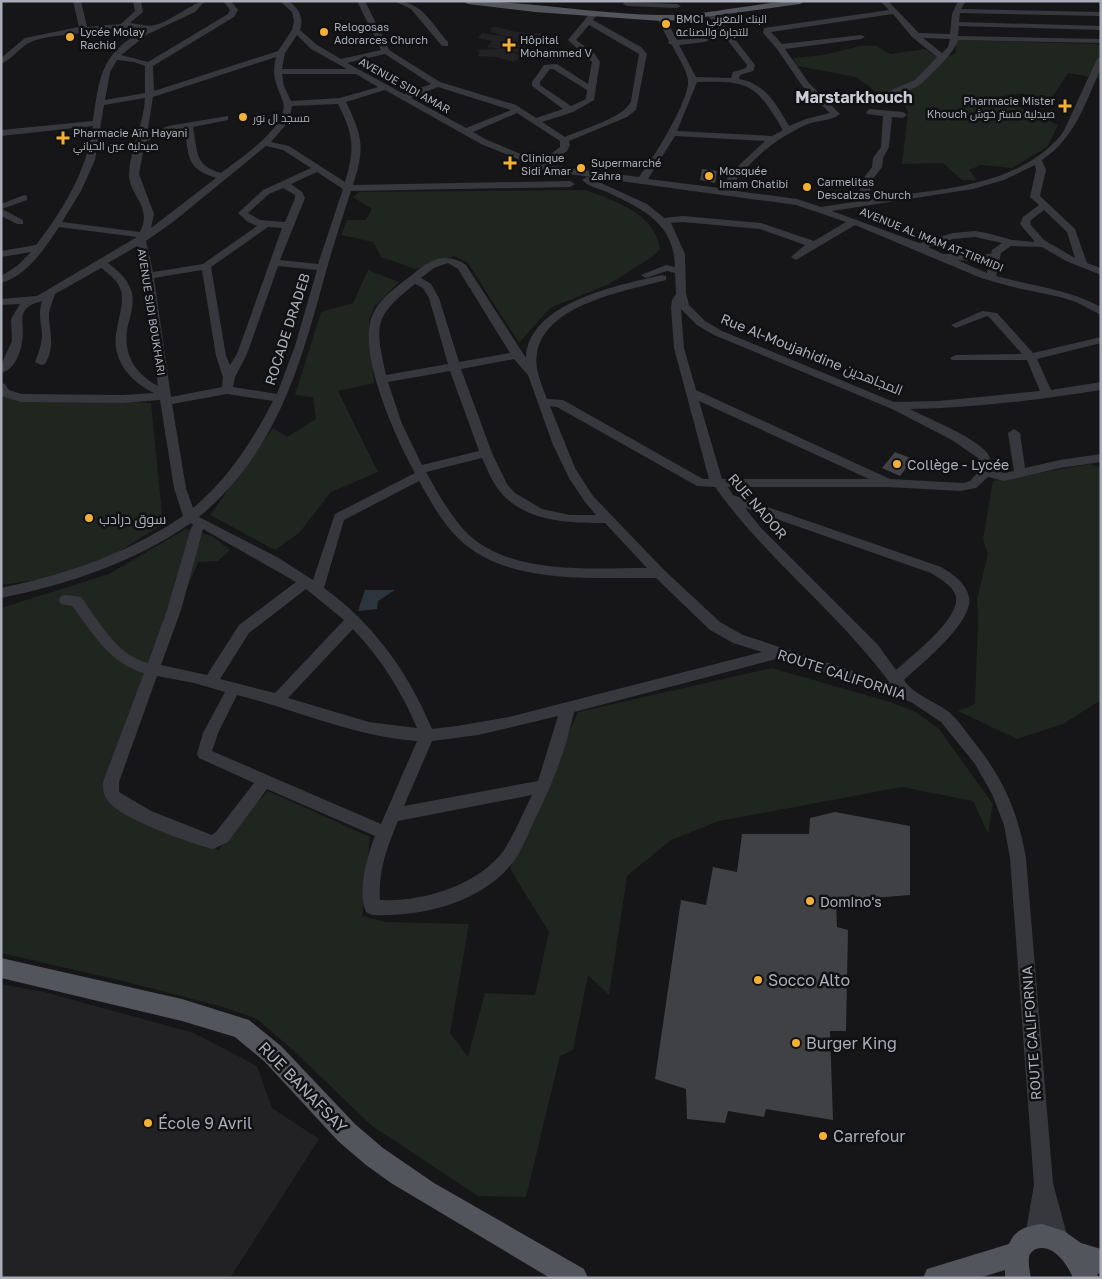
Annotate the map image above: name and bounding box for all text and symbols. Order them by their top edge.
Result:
place label: BMCI البنك المغربي للتجارة والصناعة [676,12,767,39]
marker: BMCI البنك المغربي للتجارة والصناعة [660,18,672,30]
place label: Relogosas Adorarces Church [334,20,428,46]
place label: Lycée Molay Rachid [80,25,145,51]
marker: Relogosas Adorarces Church [318,26,330,38]
marker: Lycée Molay Rachid [64,31,76,43]
place label: Hôpital Mohammed V [520,33,592,59]
marker: Hôpital Mohammed V [502,38,516,52]
street label: AVENUE SIDI AMAR [357,54,453,116]
district label: Marstarkhouch [795,87,913,107]
place label: Pharmacie Mister Khouch صيدلية مستر خوش [927,94,1056,121]
marker: Pharmacie Mister Khouch صيدلية مستر خوش [1059,100,1071,112]
marker: مسجد ال نور [237,111,249,123]
place label: مسجد ال نور [252,111,310,125]
place label: Pharmacie Aïn Hayani صيدلية عين الحياني [73,126,187,155]
marker: Pharmacie Aïn Hayani صيدلية عين الحياني [57,132,69,144]
place label: Clinique Sidi Amar [521,151,572,177]
marker: Clinique Sidi Amar [503,156,517,170]
place label: Supermarché Zahra [591,156,661,182]
marker: Supermarché Zahra [575,162,587,174]
place label: Mosquée Imam Chatibi [719,164,788,190]
marker: Mosquée Imam Chatibi [703,170,715,182]
place label: Carmelitas Descalzas Church [817,175,911,201]
marker: Carmelitas Descalzas Church [801,181,813,193]
street label: AVENUE AL IMAM AT-TIRMIDI [858,204,1006,274]
street label: AVENUE SIDI BOUKHARI [136,248,168,376]
street label: ROCADE DRADEB [261,271,313,387]
street label: Rue Al-Moujahidine المجاهدين [718,310,906,398]
place label: Collège - Lycée [907,456,1009,473]
marker: Collège - Lycée [891,458,903,470]
street label: RUE NADOR [725,470,791,542]
place label: سوق درادب [99,510,166,528]
marker: سوق درادب [83,512,95,524]
street label: ROUTE CALIFORNIA [775,645,909,703]
place label: Domino's [820,893,882,910]
marker: Domino's [804,895,816,907]
street label: ROUTE CALIFORNIA [1018,965,1044,1101]
place label: Socco Alto [768,970,850,990]
marker: Socco Alto [752,974,764,986]
place label: Burger King [806,1033,897,1053]
street label: RUE BANAFSAY [254,1037,352,1137]
marker: Burger King [790,1037,802,1049]
place label: École 9 Avril [158,1113,252,1133]
marker: École 9 Avril [142,1117,154,1129]
place label: Carrefour [833,1126,906,1146]
marker: Carrefour [817,1130,829,1142]

